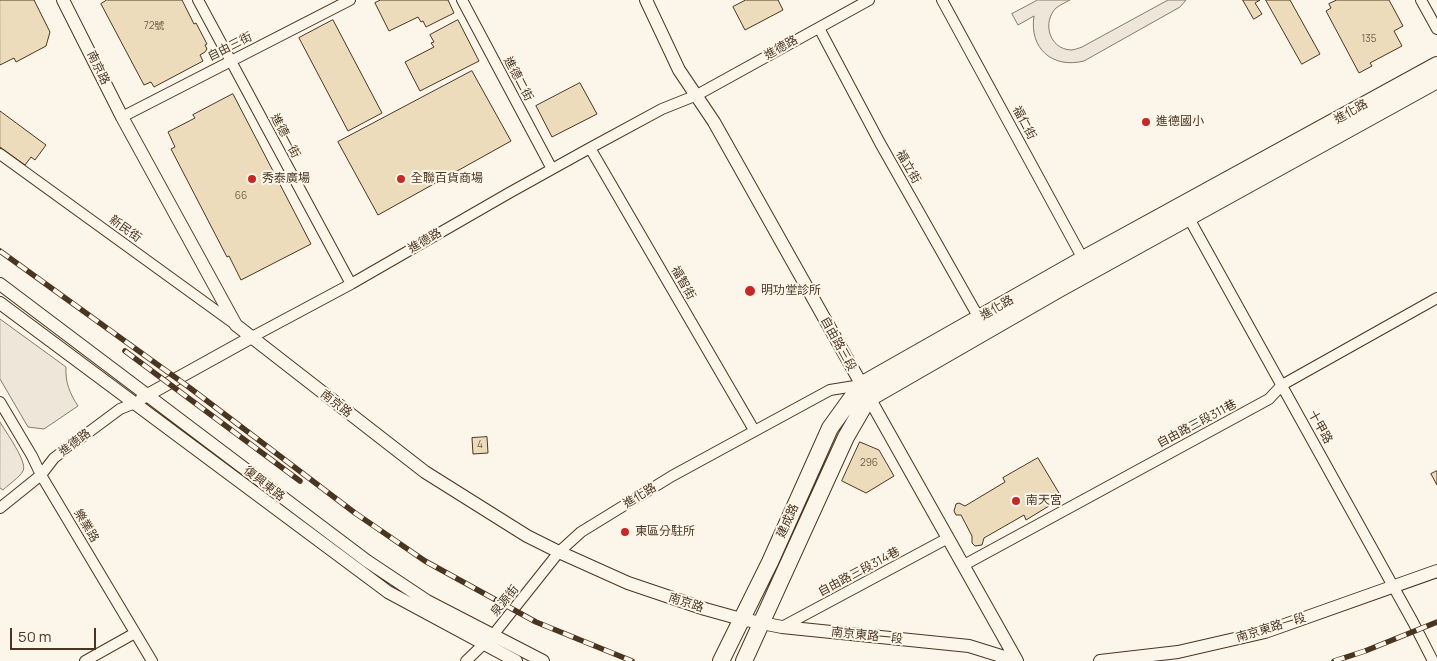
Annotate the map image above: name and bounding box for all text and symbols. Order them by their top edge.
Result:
house number: 72號 [144,20,164,32]
street label: 自由三街 [205,30,255,64]
street label: 進德路 [762,33,800,63]
house number: 135 [1361,33,1377,45]
street label: 南京路 [84,49,112,87]
street label: 進德二街 [500,54,536,104]
street label: 進化路 [1332,97,1370,127]
street label: 福仁街 [1009,104,1039,142]
street label: 進德一街 [267,111,303,161]
place label: 進德國小 [1156,115,1204,129]
marker: 進德國小 [1140,116,1152,128]
street label: 福立街 [893,148,923,186]
place label: 秀泰廣場 [262,172,310,186]
place label: 全聯百貨商場 [411,172,483,186]
marker: 秀泰廣場 [246,173,258,185]
marker: 全聯百貨商場 [395,173,407,185]
house number: 66 [235,190,247,202]
street label: 新民街 [106,213,144,245]
street label: 進德路 [406,226,444,256]
street label: 福智街 [668,264,698,302]
marker: 明功堂診所 [743,284,757,298]
place label: 明功堂診所 [761,284,821,298]
street label: 進化路 [978,293,1016,323]
street label: 自由路三段 [817,314,859,374]
street label: 南京路 [317,387,355,421]
street label: 自由路三段311巷 [1155,397,1239,451]
street label: 十甲路 [1305,408,1335,446]
street label: 進德路 [56,426,94,460]
house number: 4 [477,439,483,451]
house number: 296 [860,457,878,469]
street label: 復興東路 [241,464,287,504]
street label: 進化路 [621,481,659,511]
place label: 南天宮 [1026,494,1062,508]
marker: 南天宮 [1010,495,1022,507]
street label: 建成路 [774,502,802,540]
street label: 樂業路 [71,507,101,545]
place label: 東區分駐所 [635,525,695,539]
marker: 東區分駐所 [619,526,631,538]
street label: 自由路三段314巷 [816,544,902,600]
street label: 泉源街 [488,582,522,620]
street label: 南京路 [667,591,705,615]
street label: 南京東路一段 [1234,611,1308,645]
scale bar [12,618,99,650]
street label: 南京東路一段 [830,625,904,647]
text: 50 m [18,626,52,647]

